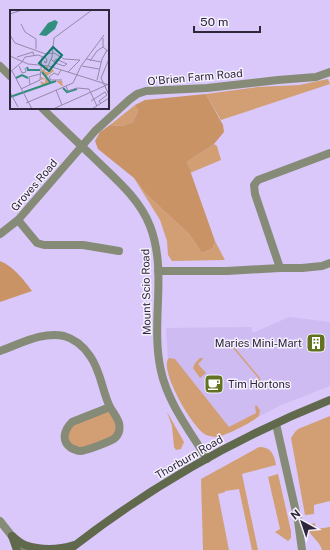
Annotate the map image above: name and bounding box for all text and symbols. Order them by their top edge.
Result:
scale bar [194,8,260,34]
inset map [10,10,109,109]
text: 50 m [200,15,228,29]
street label: O'Brien Farm Road [147,67,243,87]
street label: Groves Road [8,157,60,213]
street label: Mount Scio Road [139,249,153,335]
building icon: Maries Mini-Mart [305,332,327,354]
place label: Maries Mini-Mart [215,337,302,349]
cafe icon: Tim Hortons [203,373,225,395]
place label: Tim Hortons [228,378,291,390]
street label: Thorburn Road [153,433,225,481]
north arrow [282,502,322,542]
text: N [288,507,303,522]

